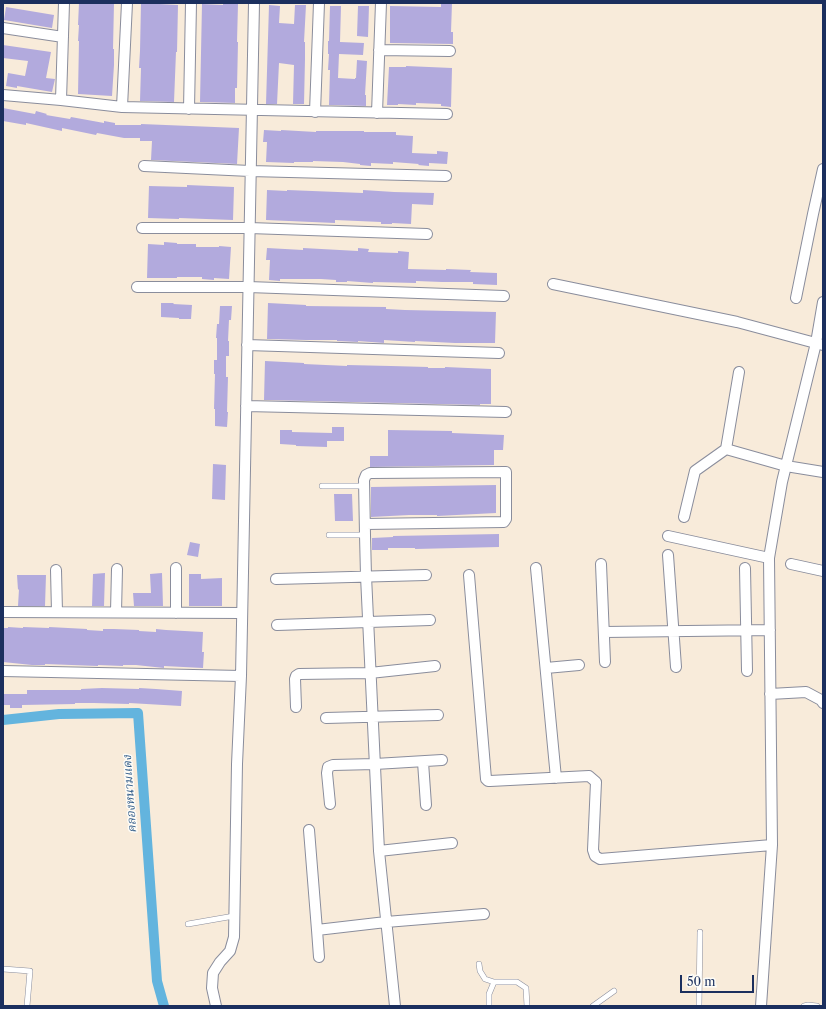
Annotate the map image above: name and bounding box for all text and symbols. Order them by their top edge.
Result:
water label: คลองหนามแดง [120,755,140,833]
scale bar [682,967,756,993]
text: 50 m [687,974,716,989]

